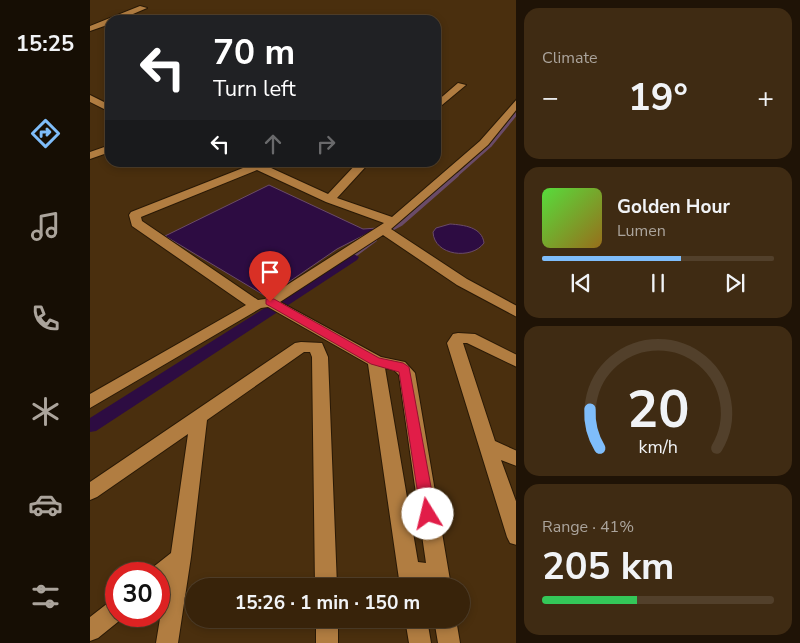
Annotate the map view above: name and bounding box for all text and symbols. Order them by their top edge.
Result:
text: 15:25 [16,29,74,59]
text: 70 m [213,29,295,76]
icon: left [130,35,195,100]
text: Climate [542,47,597,69]
text: 19° [628,72,688,123]
text: Turn left [213,74,296,104]
text: − [542,79,559,117]
text: + [757,79,774,117]
icon: directions [28,116,63,151]
icon: left [206,130,234,158]
icon: ahead [259,130,287,158]
icon: right [312,130,340,158]
text: Golden Hour [617,194,730,220]
icon: music [28,209,63,244]
text: Lumen [617,220,666,242]
pin [249,251,291,302]
icon: arrive [256,258,284,286]
icon: previous [567,269,595,297]
icon: pause [644,269,672,297]
icon: next [721,269,749,297]
icon: phone [28,301,63,336]
text: 20 [627,374,689,445]
icon: climate [28,394,63,429]
text: km/h [638,435,678,459]
icon: car [28,487,63,522]
position arrow [401,487,453,539]
text: Range · 41% [542,516,634,538]
text: 205 km [542,541,674,592]
speed limit sign: 30 [105,562,170,627]
icon: filters [28,579,63,614]
text: 15:26 · 1 min · 150 m [235,590,420,616]

